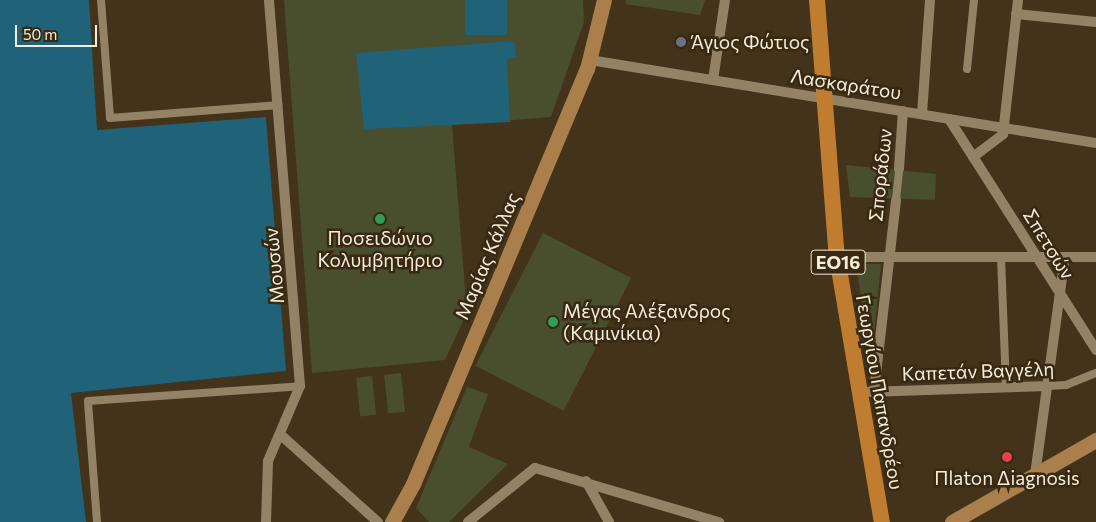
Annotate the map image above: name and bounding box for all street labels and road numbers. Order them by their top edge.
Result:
street label: Λασκαράτου [789,64,903,104]
street label: Σποράδων [864,127,896,223]
street label: Μαρίας Κάλλας [450,189,524,323]
street label: Σπετσών [1019,205,1079,283]
street label: Μουσών [259,227,289,305]
road number: ΕΟ16 [810,246,866,278]
street label: Γεωργίου Παπανδρέου [852,293,908,491]
street label: Καπετάν Βαγγέλη [901,357,1055,385]

